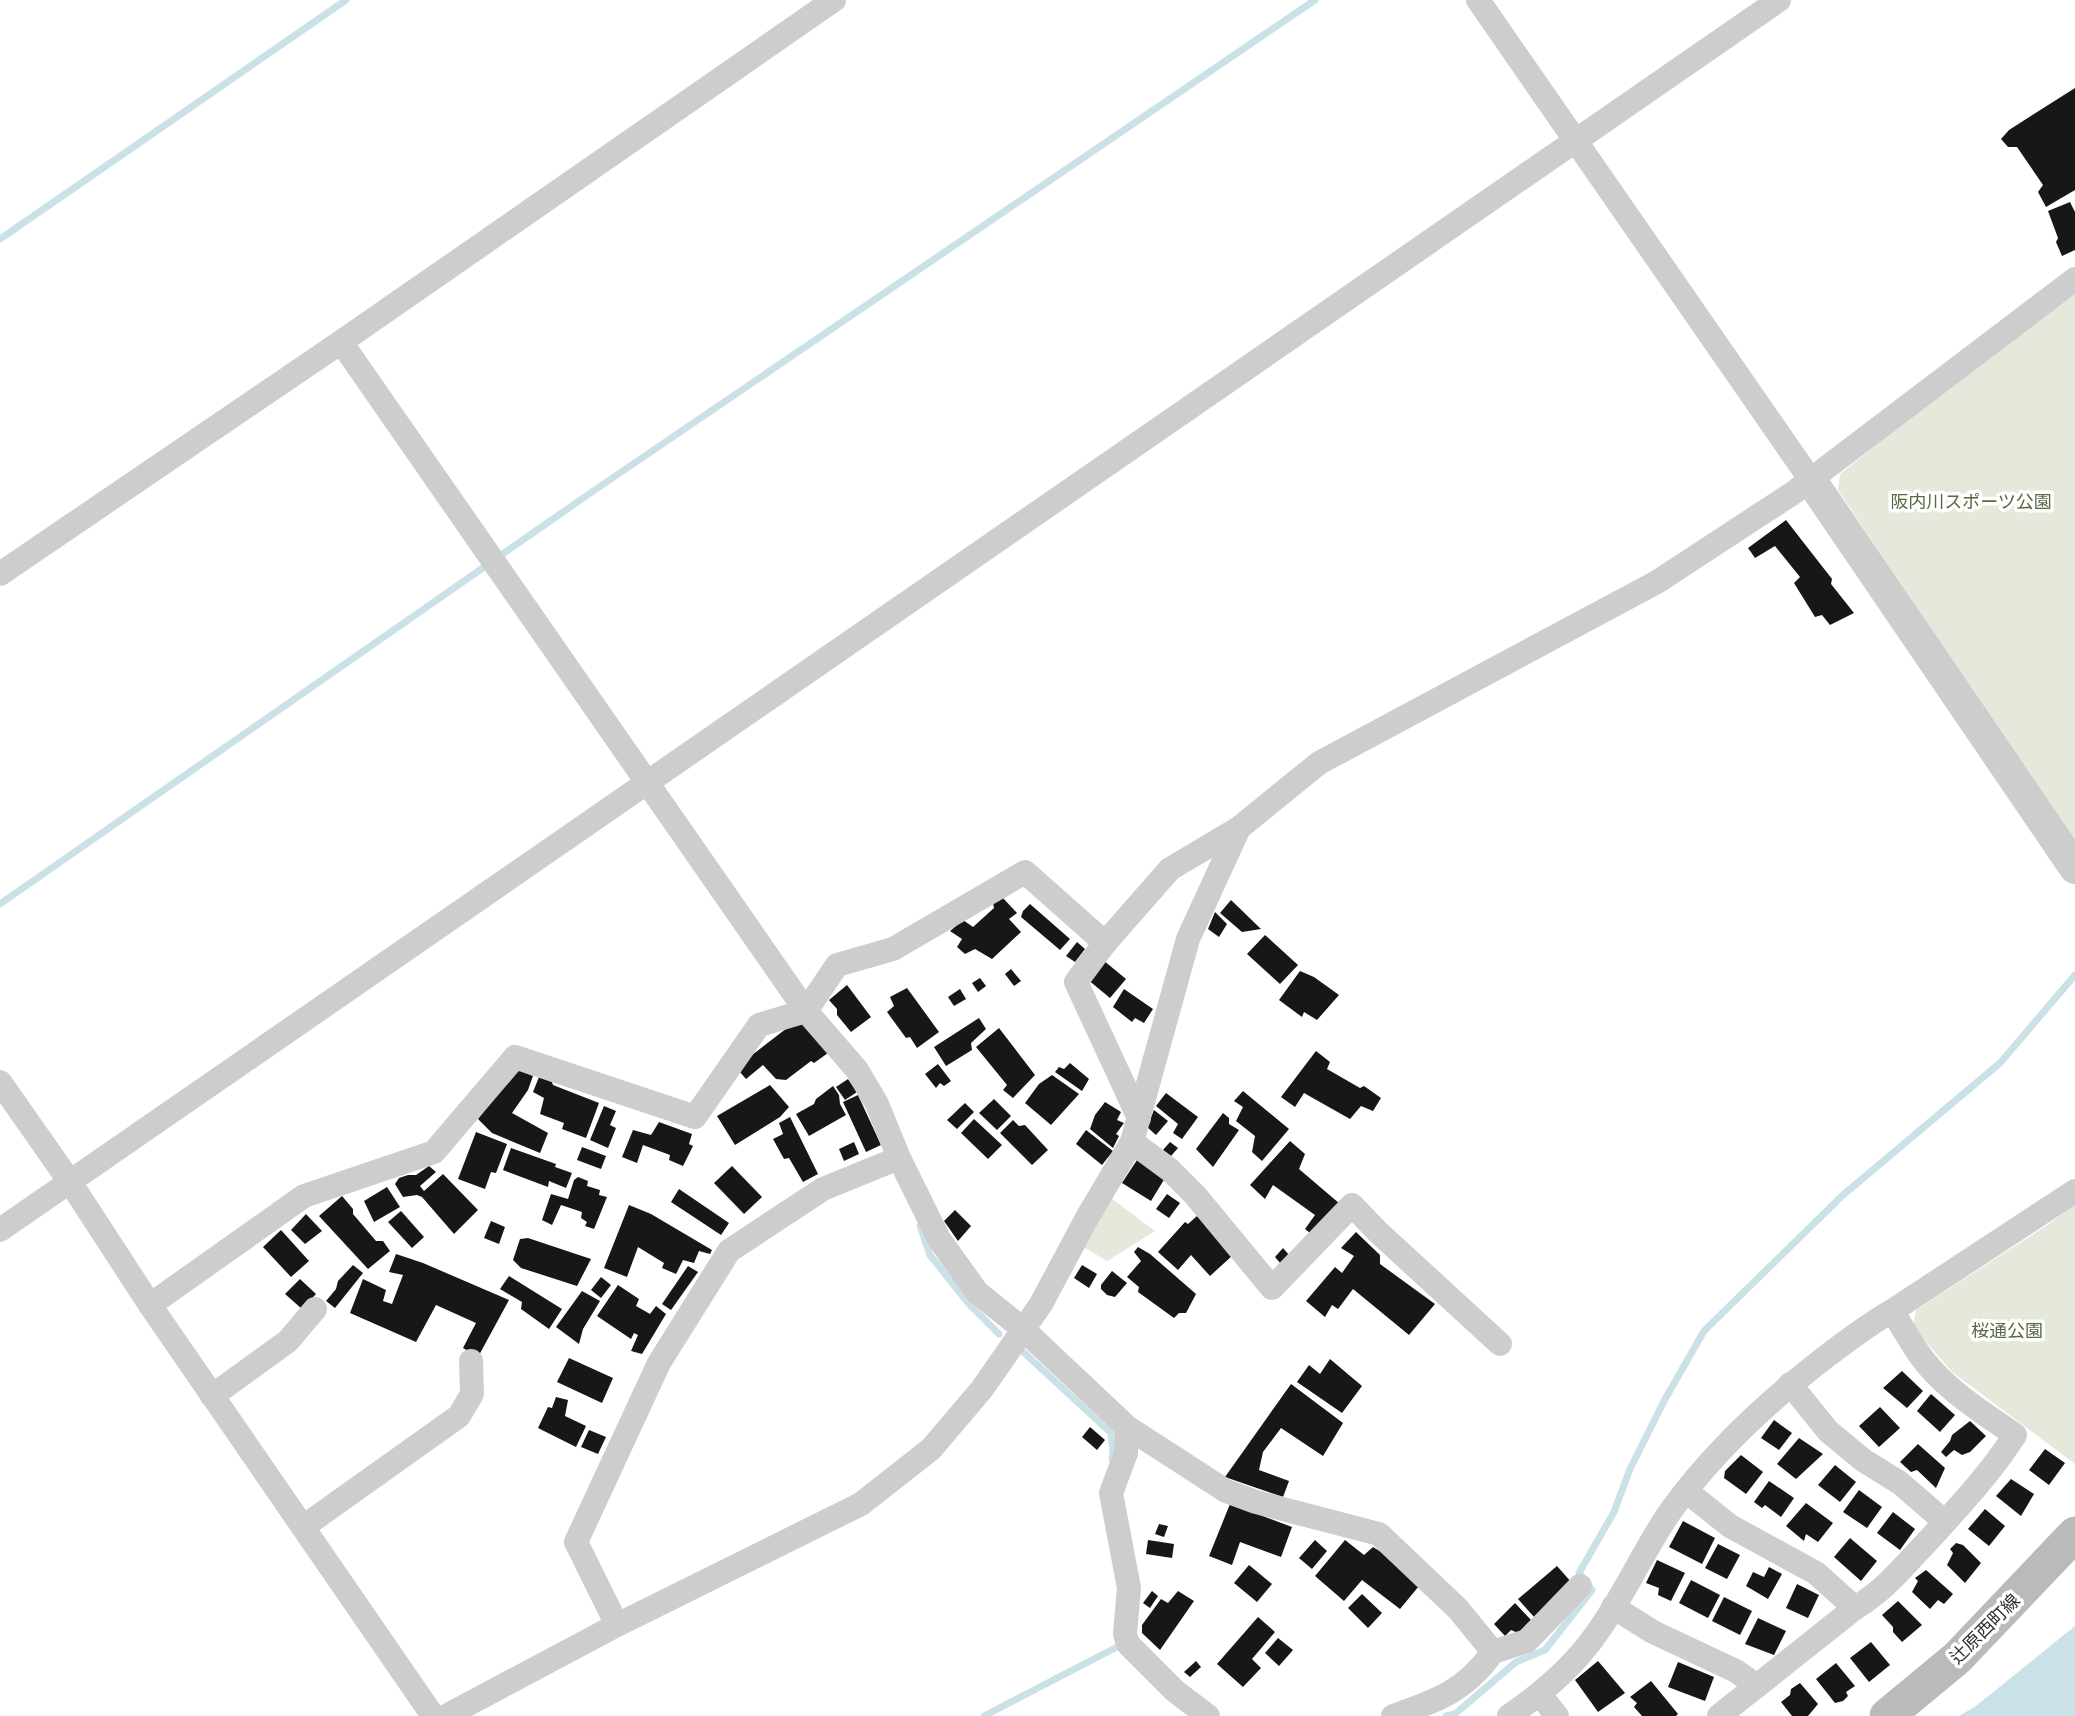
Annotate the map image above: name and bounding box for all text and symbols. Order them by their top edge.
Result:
park label: 阪内川スポーツ公園 [1890,491,2052,513]
park label: 桜通公園 [1971,1320,2043,1342]
street label: 辻原西町線 [1945,1589,2025,1669]

